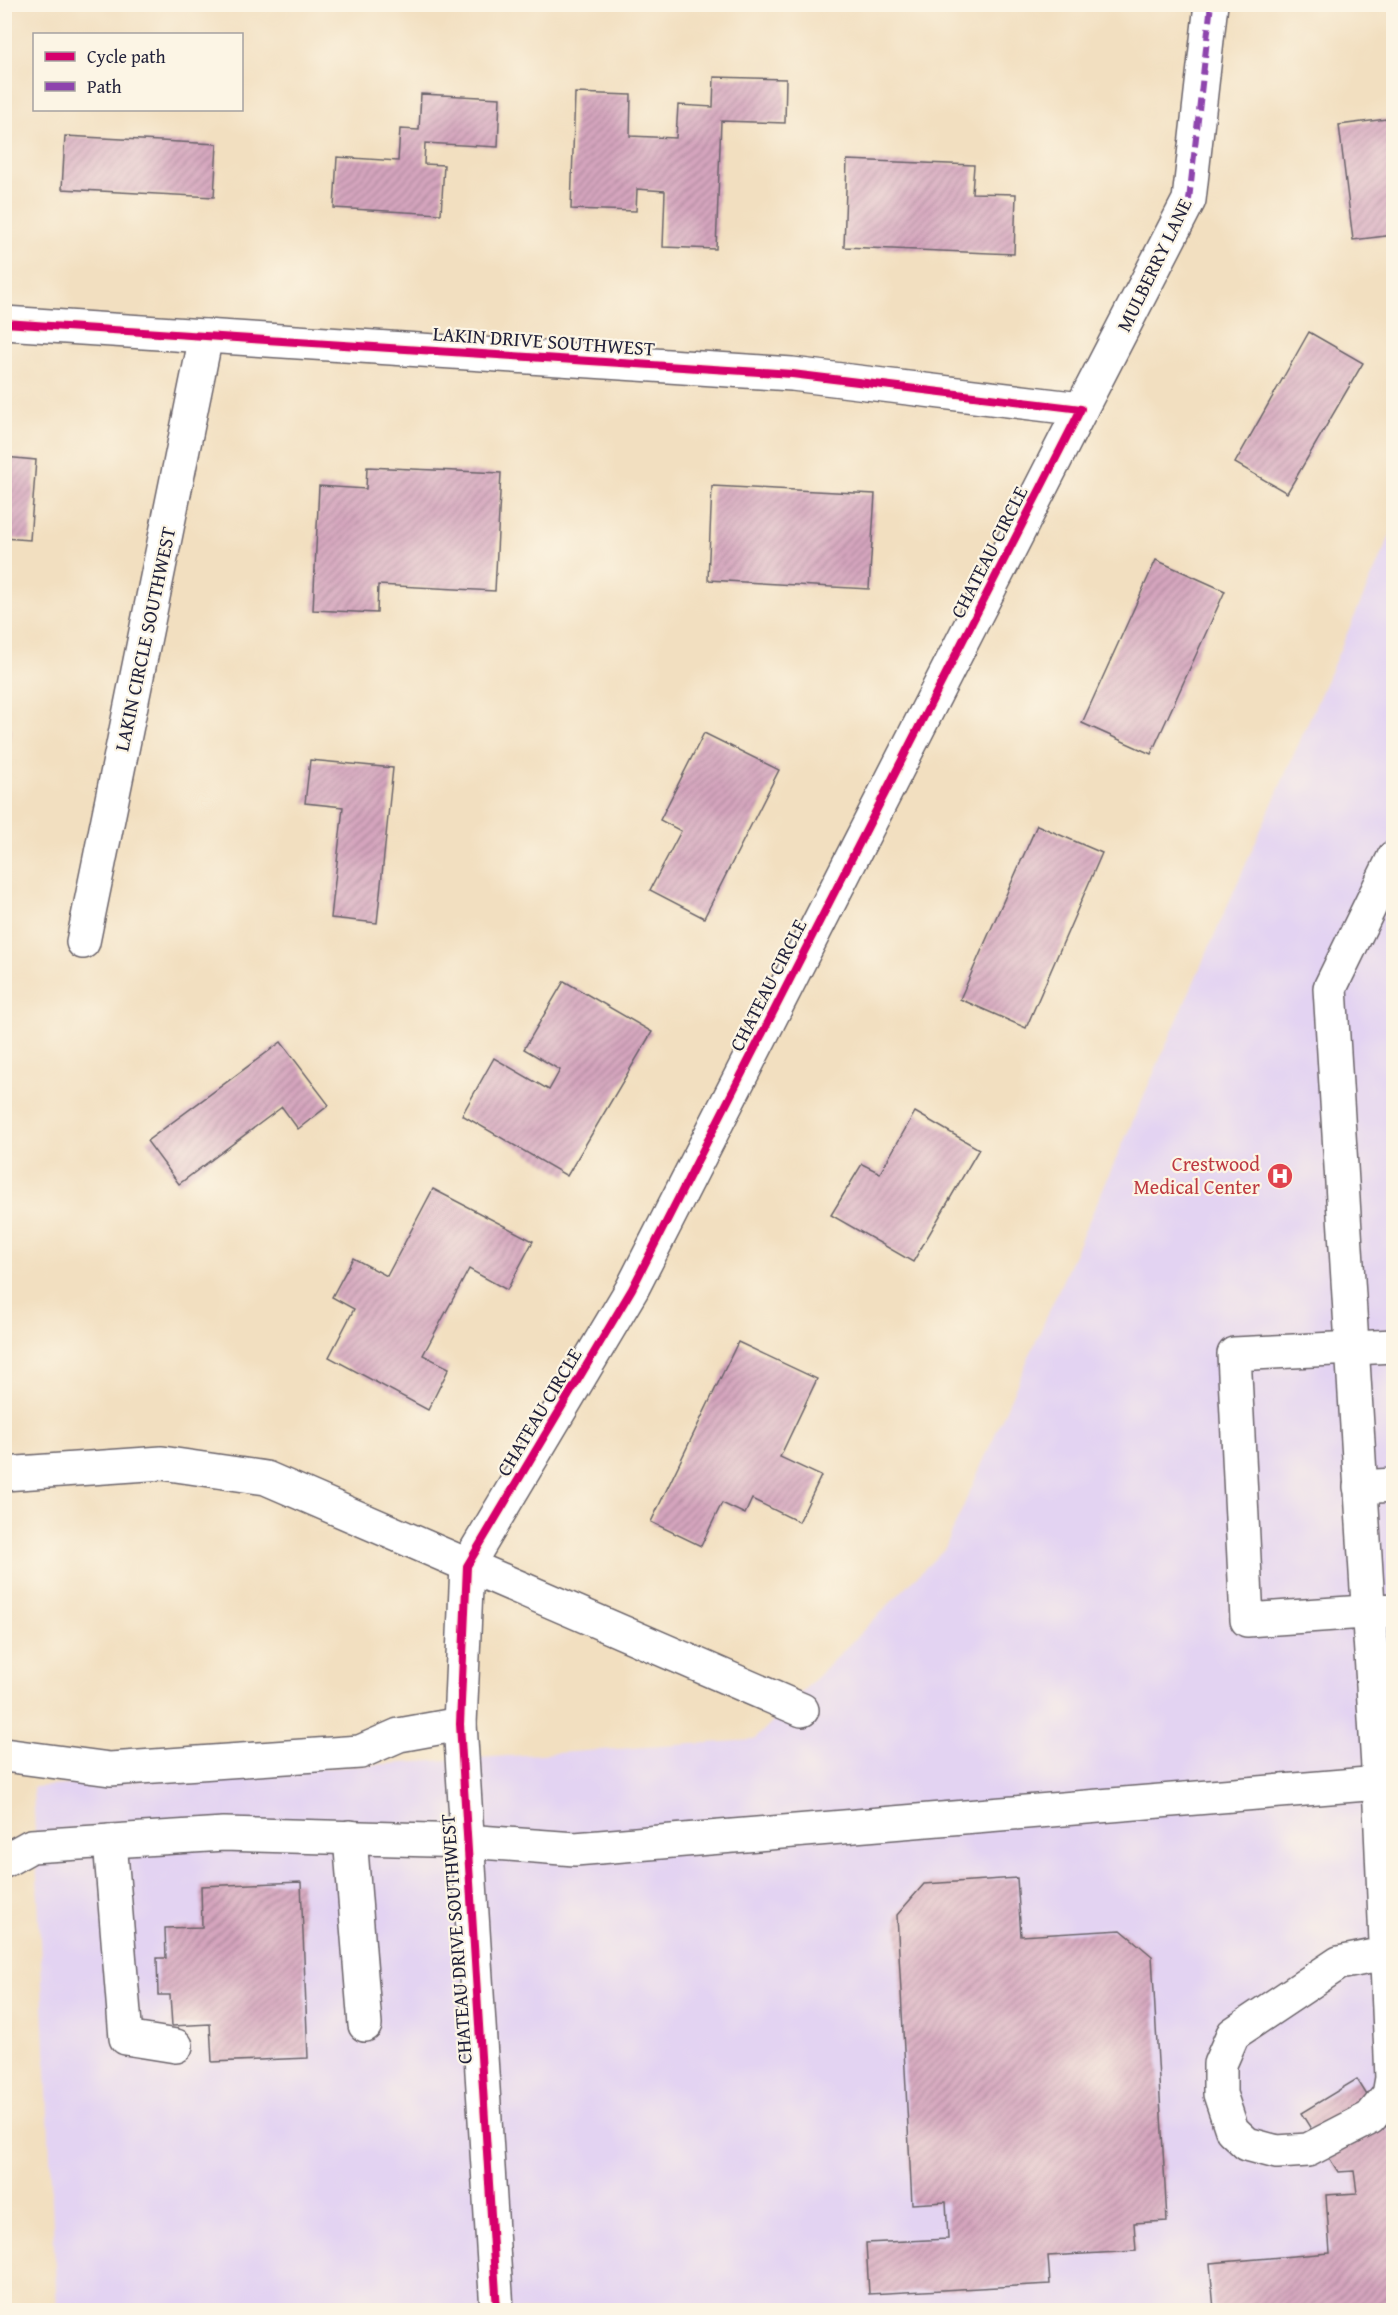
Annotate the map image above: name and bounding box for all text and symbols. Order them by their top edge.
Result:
legend [33,33,243,111]
text: Cycle path [87,43,166,70]
text: Path [87,73,122,100]
street label: MULBERRY LANE [1109,193,1198,336]
street label: LAKIN DRIVE SOUTHWEST [432,318,656,363]
street label: CHATEAU CIRCLE [943,481,1034,623]
street label: LAKIN CIRCLE SOUTHWEST [107,524,182,754]
street label: CHATEAU CIRCLE [722,914,813,1056]
place label: Crestwood Medical Center [1133,1149,1260,1201]
hospital icon: Crestwood Medical Center [1265,1161,1295,1191]
street label: CHATEAU CIRCLE [489,1342,588,1481]
street label: CHATEAU DRIVE SOUTHWEST [432,1813,479,2065]

